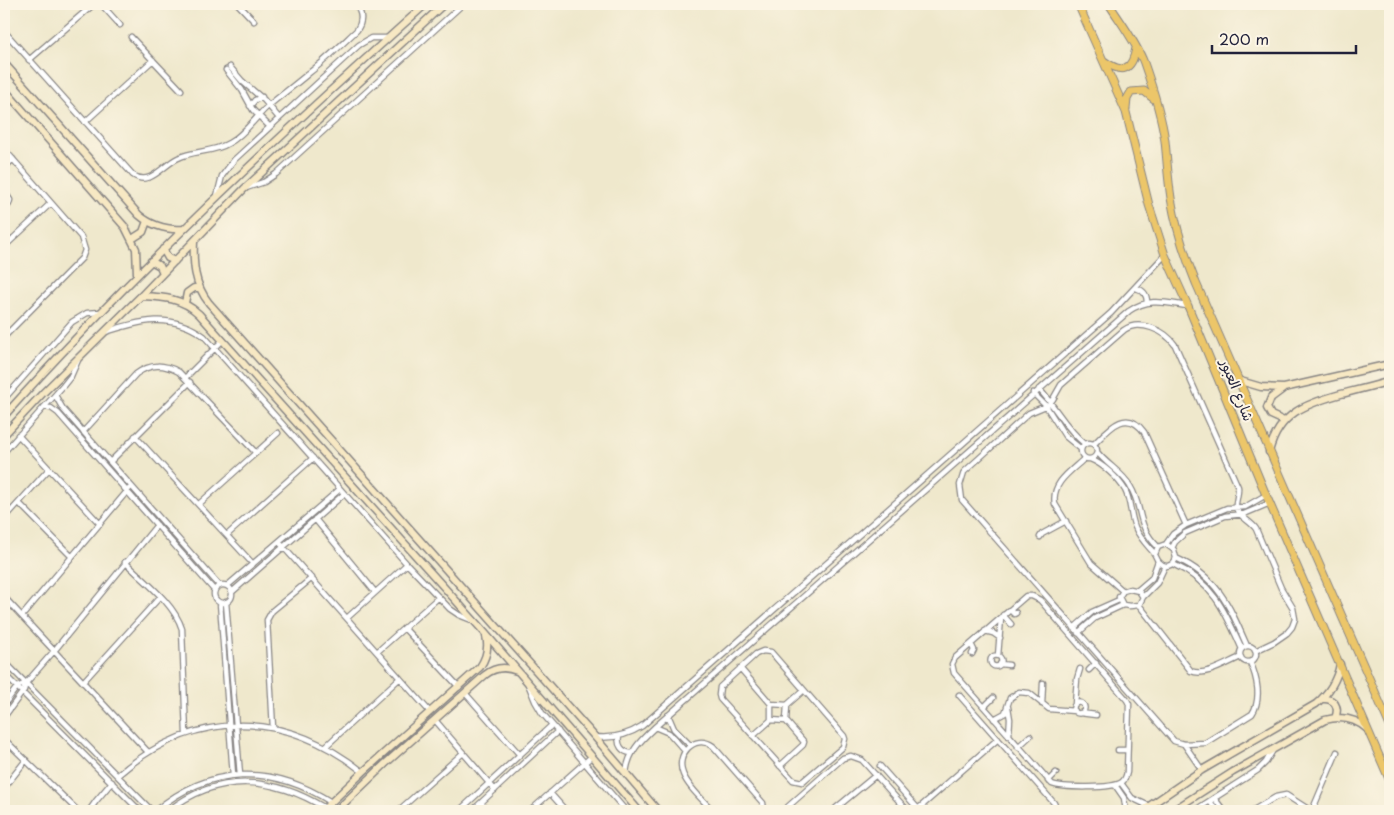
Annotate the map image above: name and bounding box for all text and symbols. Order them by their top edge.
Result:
scale bar [1212,22,1355,54]
text: 200 m [1219,27,1269,50]
street label: شارع العبور [1215,355,1259,424]

